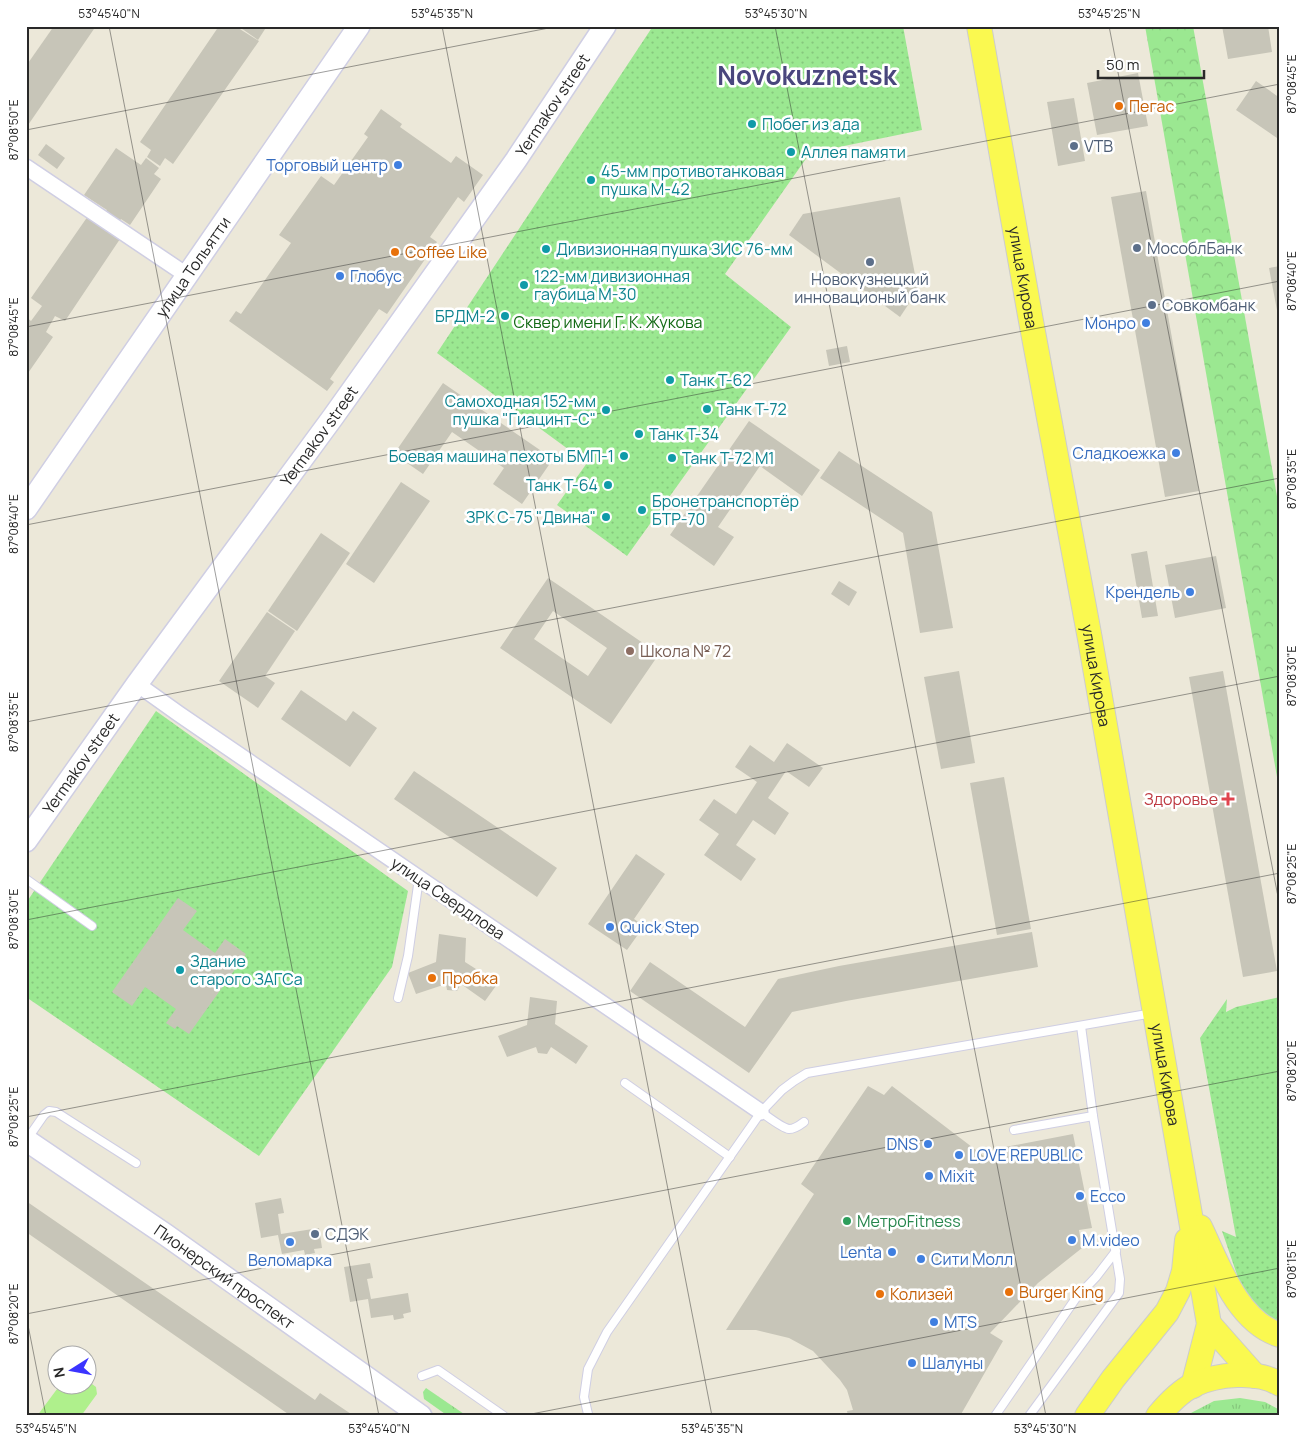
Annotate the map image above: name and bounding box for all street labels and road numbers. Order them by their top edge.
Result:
street label: Yermakov street [510,49,595,161]
street label: улица Тольятти [150,212,235,322]
street label: улица Кирова [1003,224,1043,330]
street label: Yermakov street [275,381,363,490]
street label: улица Кирова [1077,623,1116,728]
street label: Yermakov street [37,708,124,818]
street label: улица Свердлова [387,852,509,944]
street label: улица Кирова [1146,1022,1185,1127]
street label: Пионерский проспект [150,1219,299,1334]

